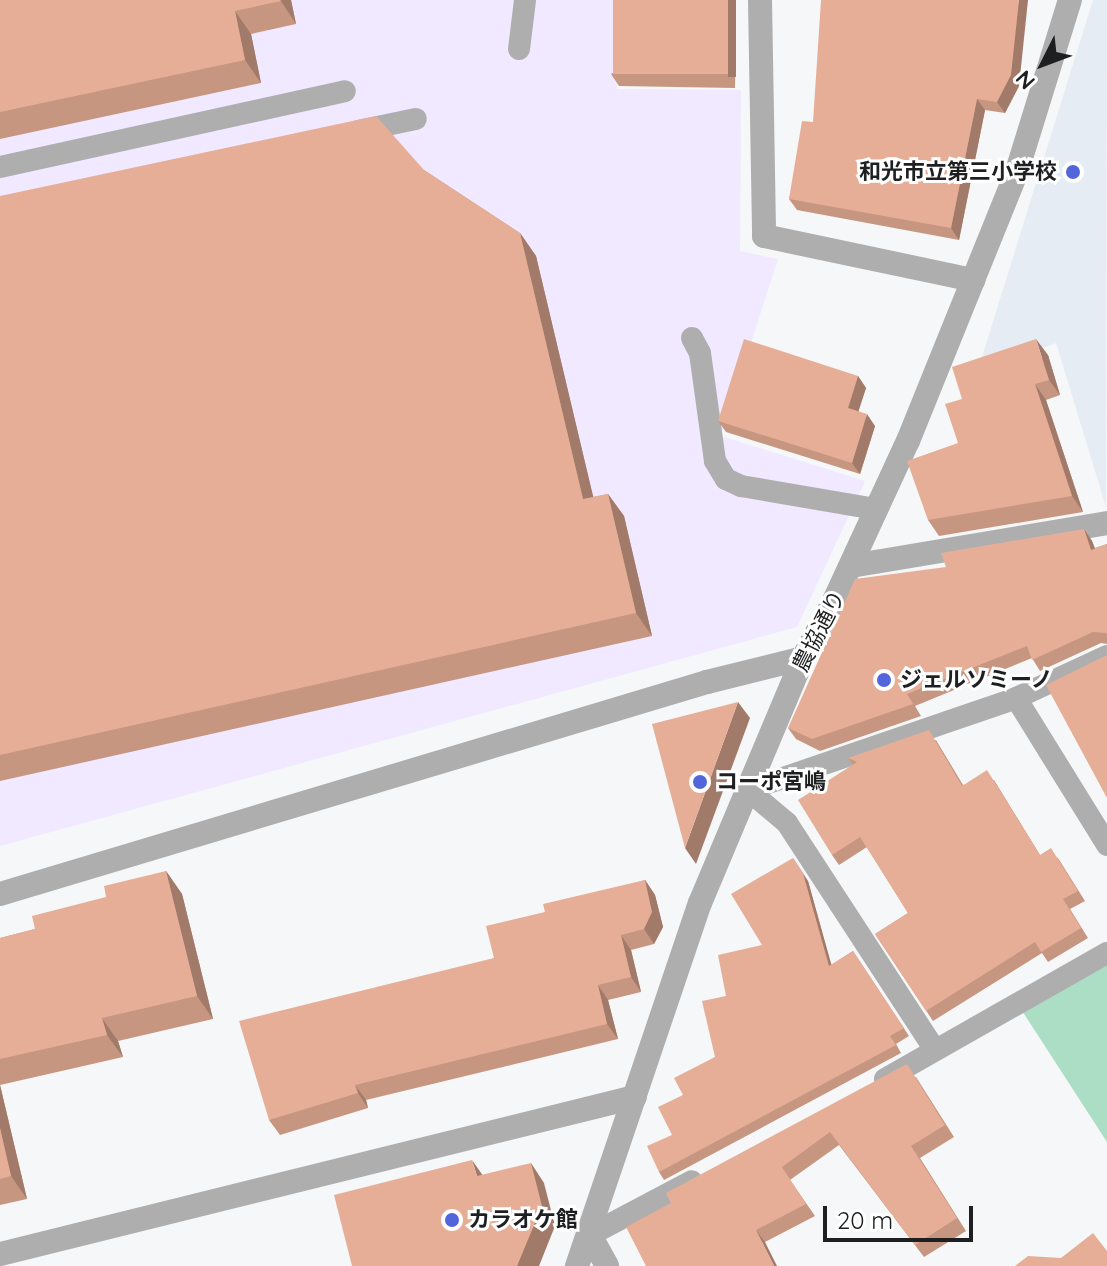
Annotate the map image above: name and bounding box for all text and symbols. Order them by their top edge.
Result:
north arrow [1003,24,1083,104]
text: N [1009,65,1041,95]
place label: 和光市立第三小学校 [859,159,1057,185]
marker: 和光市立第三小学校 [1064,163,1082,181]
street label: 農協通り [787,586,851,676]
place label: ジェルソミーノ [900,667,1054,693]
marker: ジェルソミーノ [875,671,893,689]
place label: コーポ宮嶋 [716,769,826,795]
marker: コーポ宮嶋 [691,773,709,791]
scale bar [827,1190,977,1240]
text: 20 m [837,1205,893,1235]
place label: カラオケ館 [468,1207,578,1233]
marker: カラオケ館 [443,1211,461,1229]

